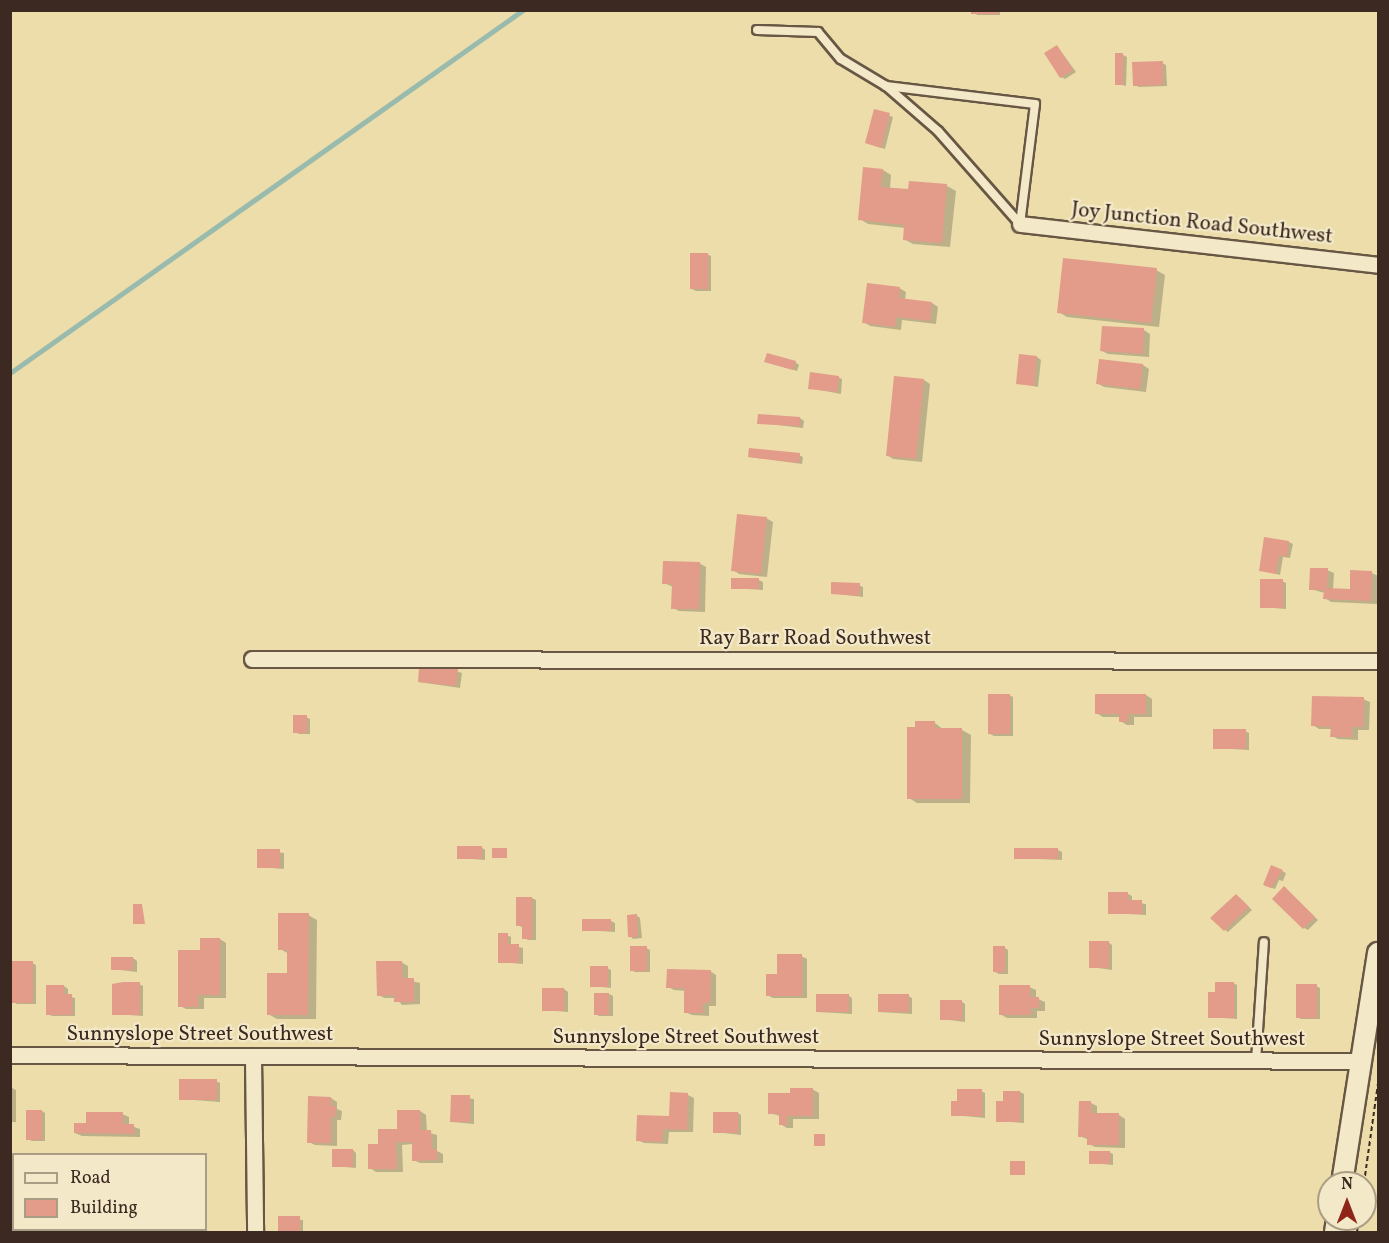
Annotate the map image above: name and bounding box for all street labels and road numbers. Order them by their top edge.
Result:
street label: Joy Junction Road Southwest [1070,198,1334,250]
street label: Ray Barr Road Southwest [699,626,931,652]
street label: Sunnyslope Street Southwest [67,1022,333,1048]
street label: Sunnyslope Street Southwest [553,1025,819,1051]
street label: Sunnyslope Street Southwest [1039,1027,1305,1053]

